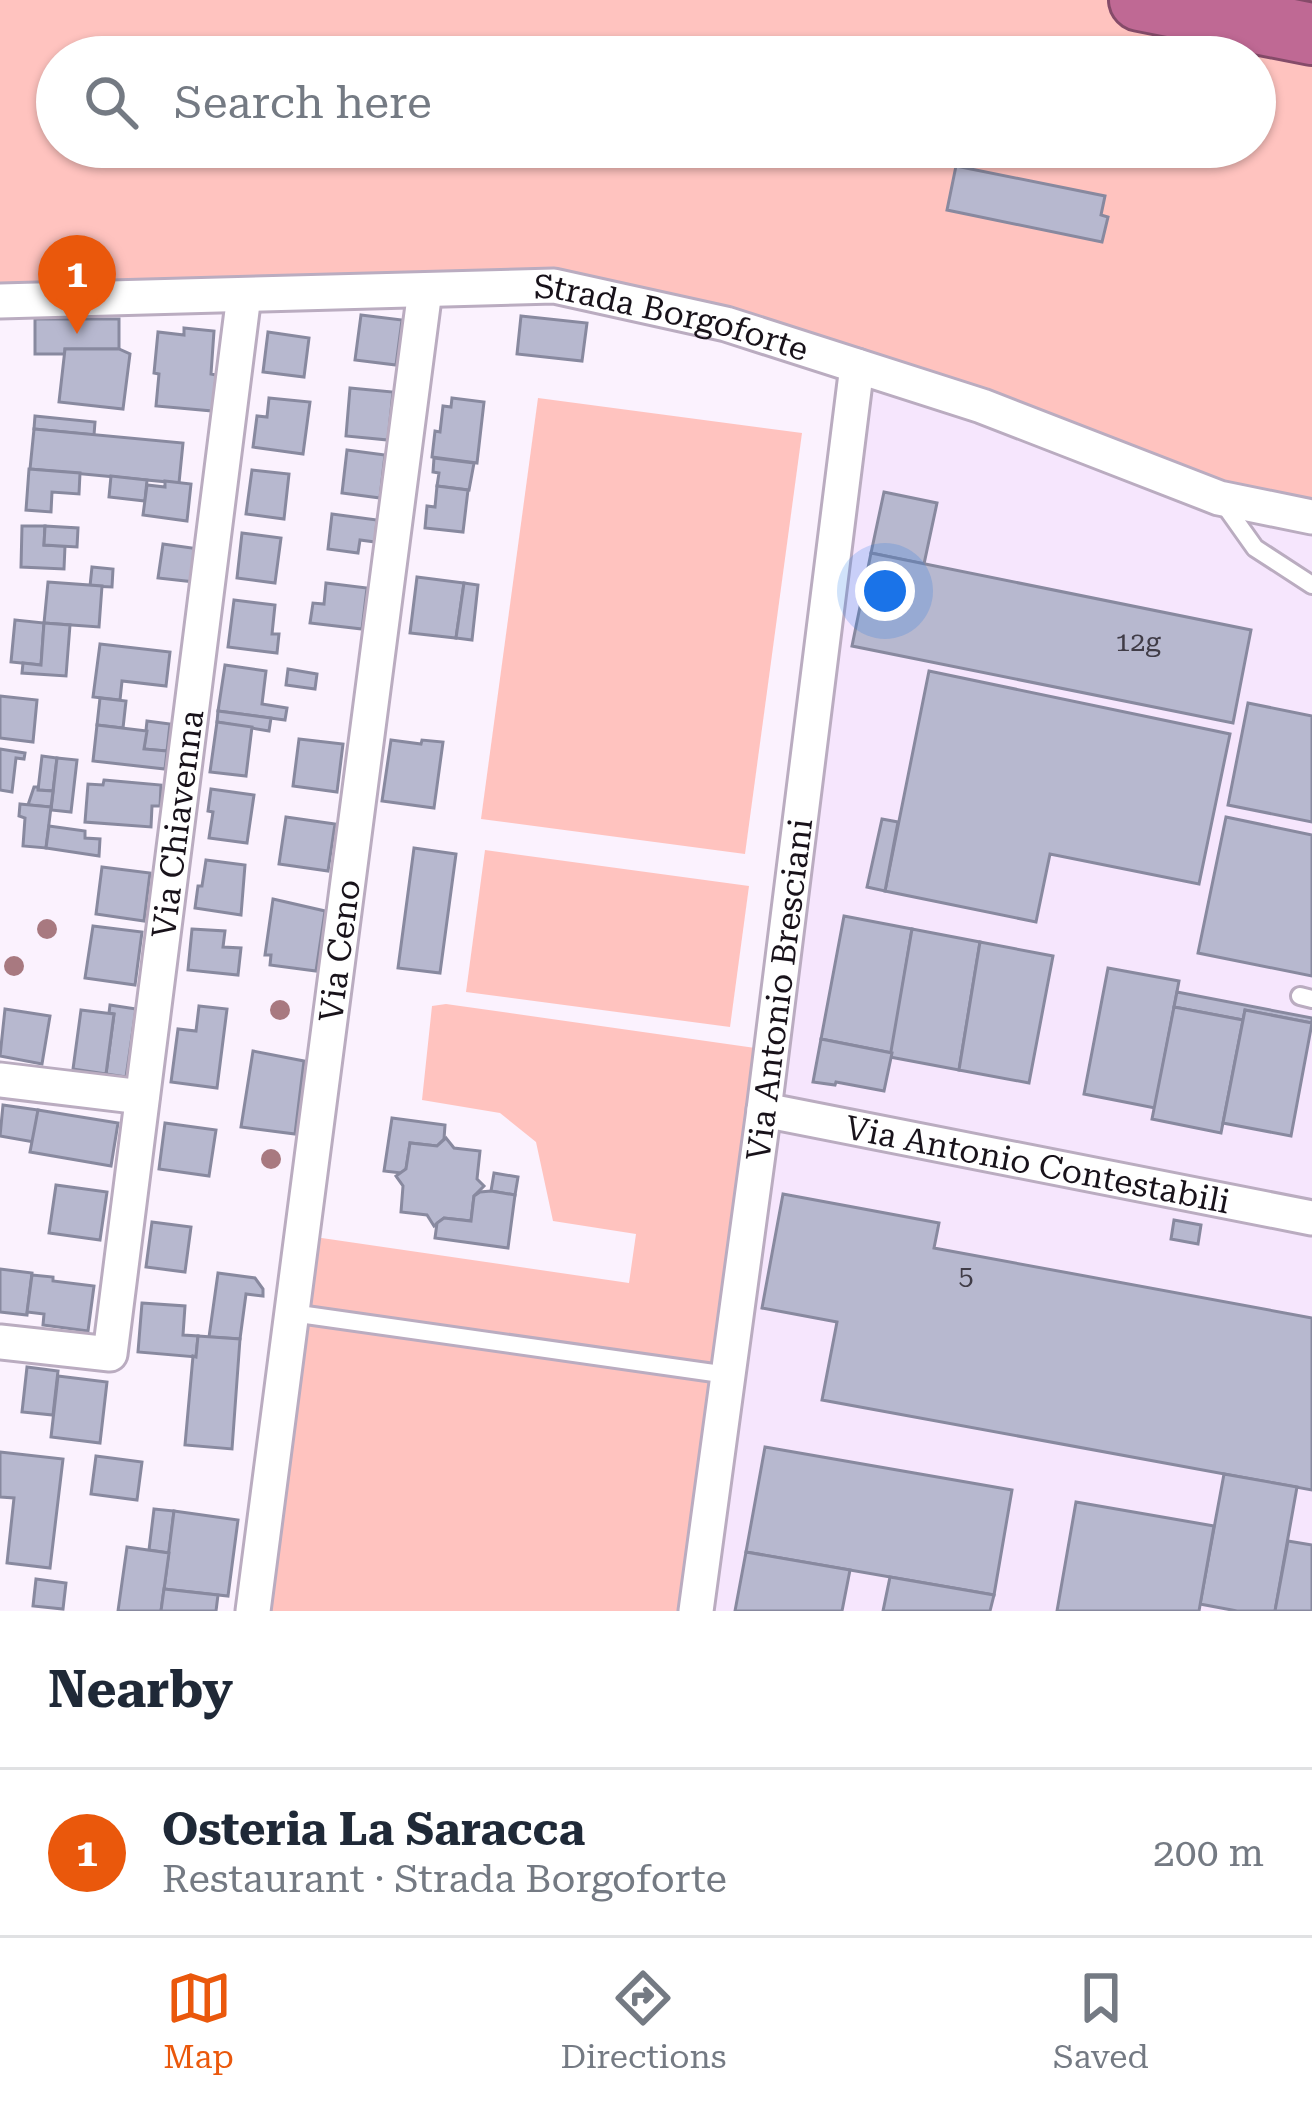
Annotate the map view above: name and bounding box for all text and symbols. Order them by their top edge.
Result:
search box [36,36,1276,168]
icon: search [78,69,144,135]
text: Search here [174,76,432,129]
pin: 1 [38,235,116,334]
street label: Strada Borgoforte [534,267,813,369]
your location [855,561,915,621]
house number: 12g [1115,626,1161,658]
street label: Via Chiavenna [144,708,211,940]
street label: Via Antonio Bresciani [738,816,820,1163]
street label: Via Ceno [311,877,368,1024]
street label: Via Antonio Contestabili [842,1108,1233,1221]
house number: 5 [958,1260,974,1292]
text: Nearby [48,1660,233,1719]
text: Osteria La Saracca [162,1803,585,1856]
text: 1 [76,1830,98,1876]
text: 200 m [1153,1830,1264,1876]
text: Restaurant · Strada Borgoforte [162,1856,727,1902]
tab: Map [163,1965,234,2076]
tab: Directions [560,1965,726,2076]
tab: Saved [1053,1965,1149,2076]

